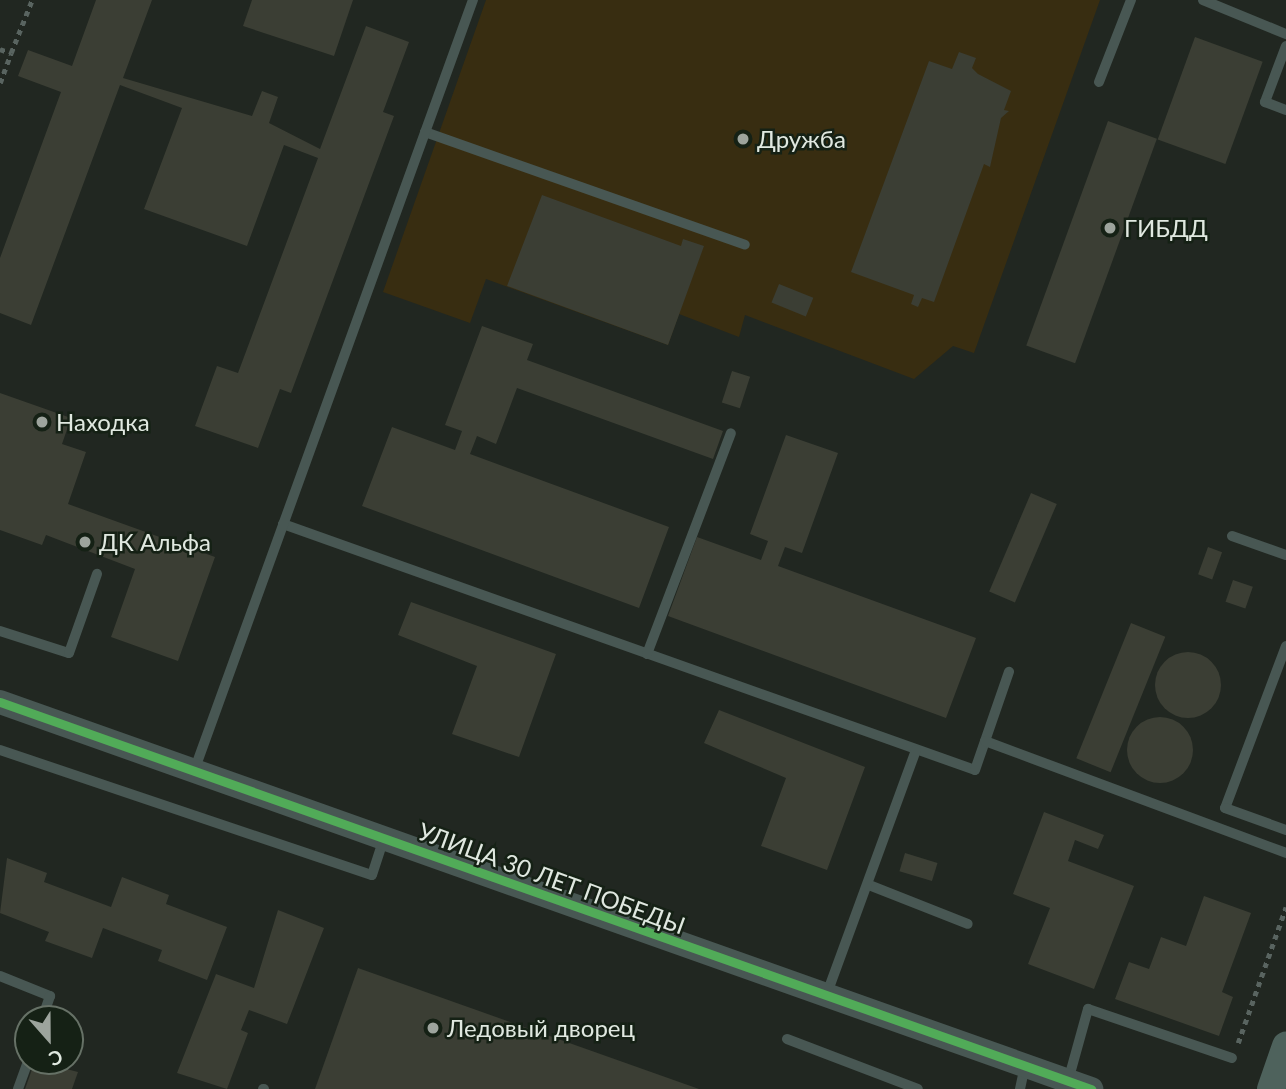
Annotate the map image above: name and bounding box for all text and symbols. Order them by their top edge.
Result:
place label: Дружба [757,125,846,153]
marker: Дружба [735,131,751,147]
place label: ГИБДД [1124,214,1208,242]
marker: ГИБДД [1102,220,1118,236]
place label: Находка [56,408,150,436]
marker: Находка [34,414,50,430]
place label: ДК Альфа [99,528,211,556]
marker: ДК Альфа [77,534,93,550]
street label: УЛИЦА 30 ЛЕТ ПОБЕДЫ [415,816,689,940]
north arrow [14,1005,84,1075]
place label: Ледовый дворец [447,1014,635,1042]
marker: Ледовый дворец [425,1020,441,1036]
text: С [46,1045,66,1071]

